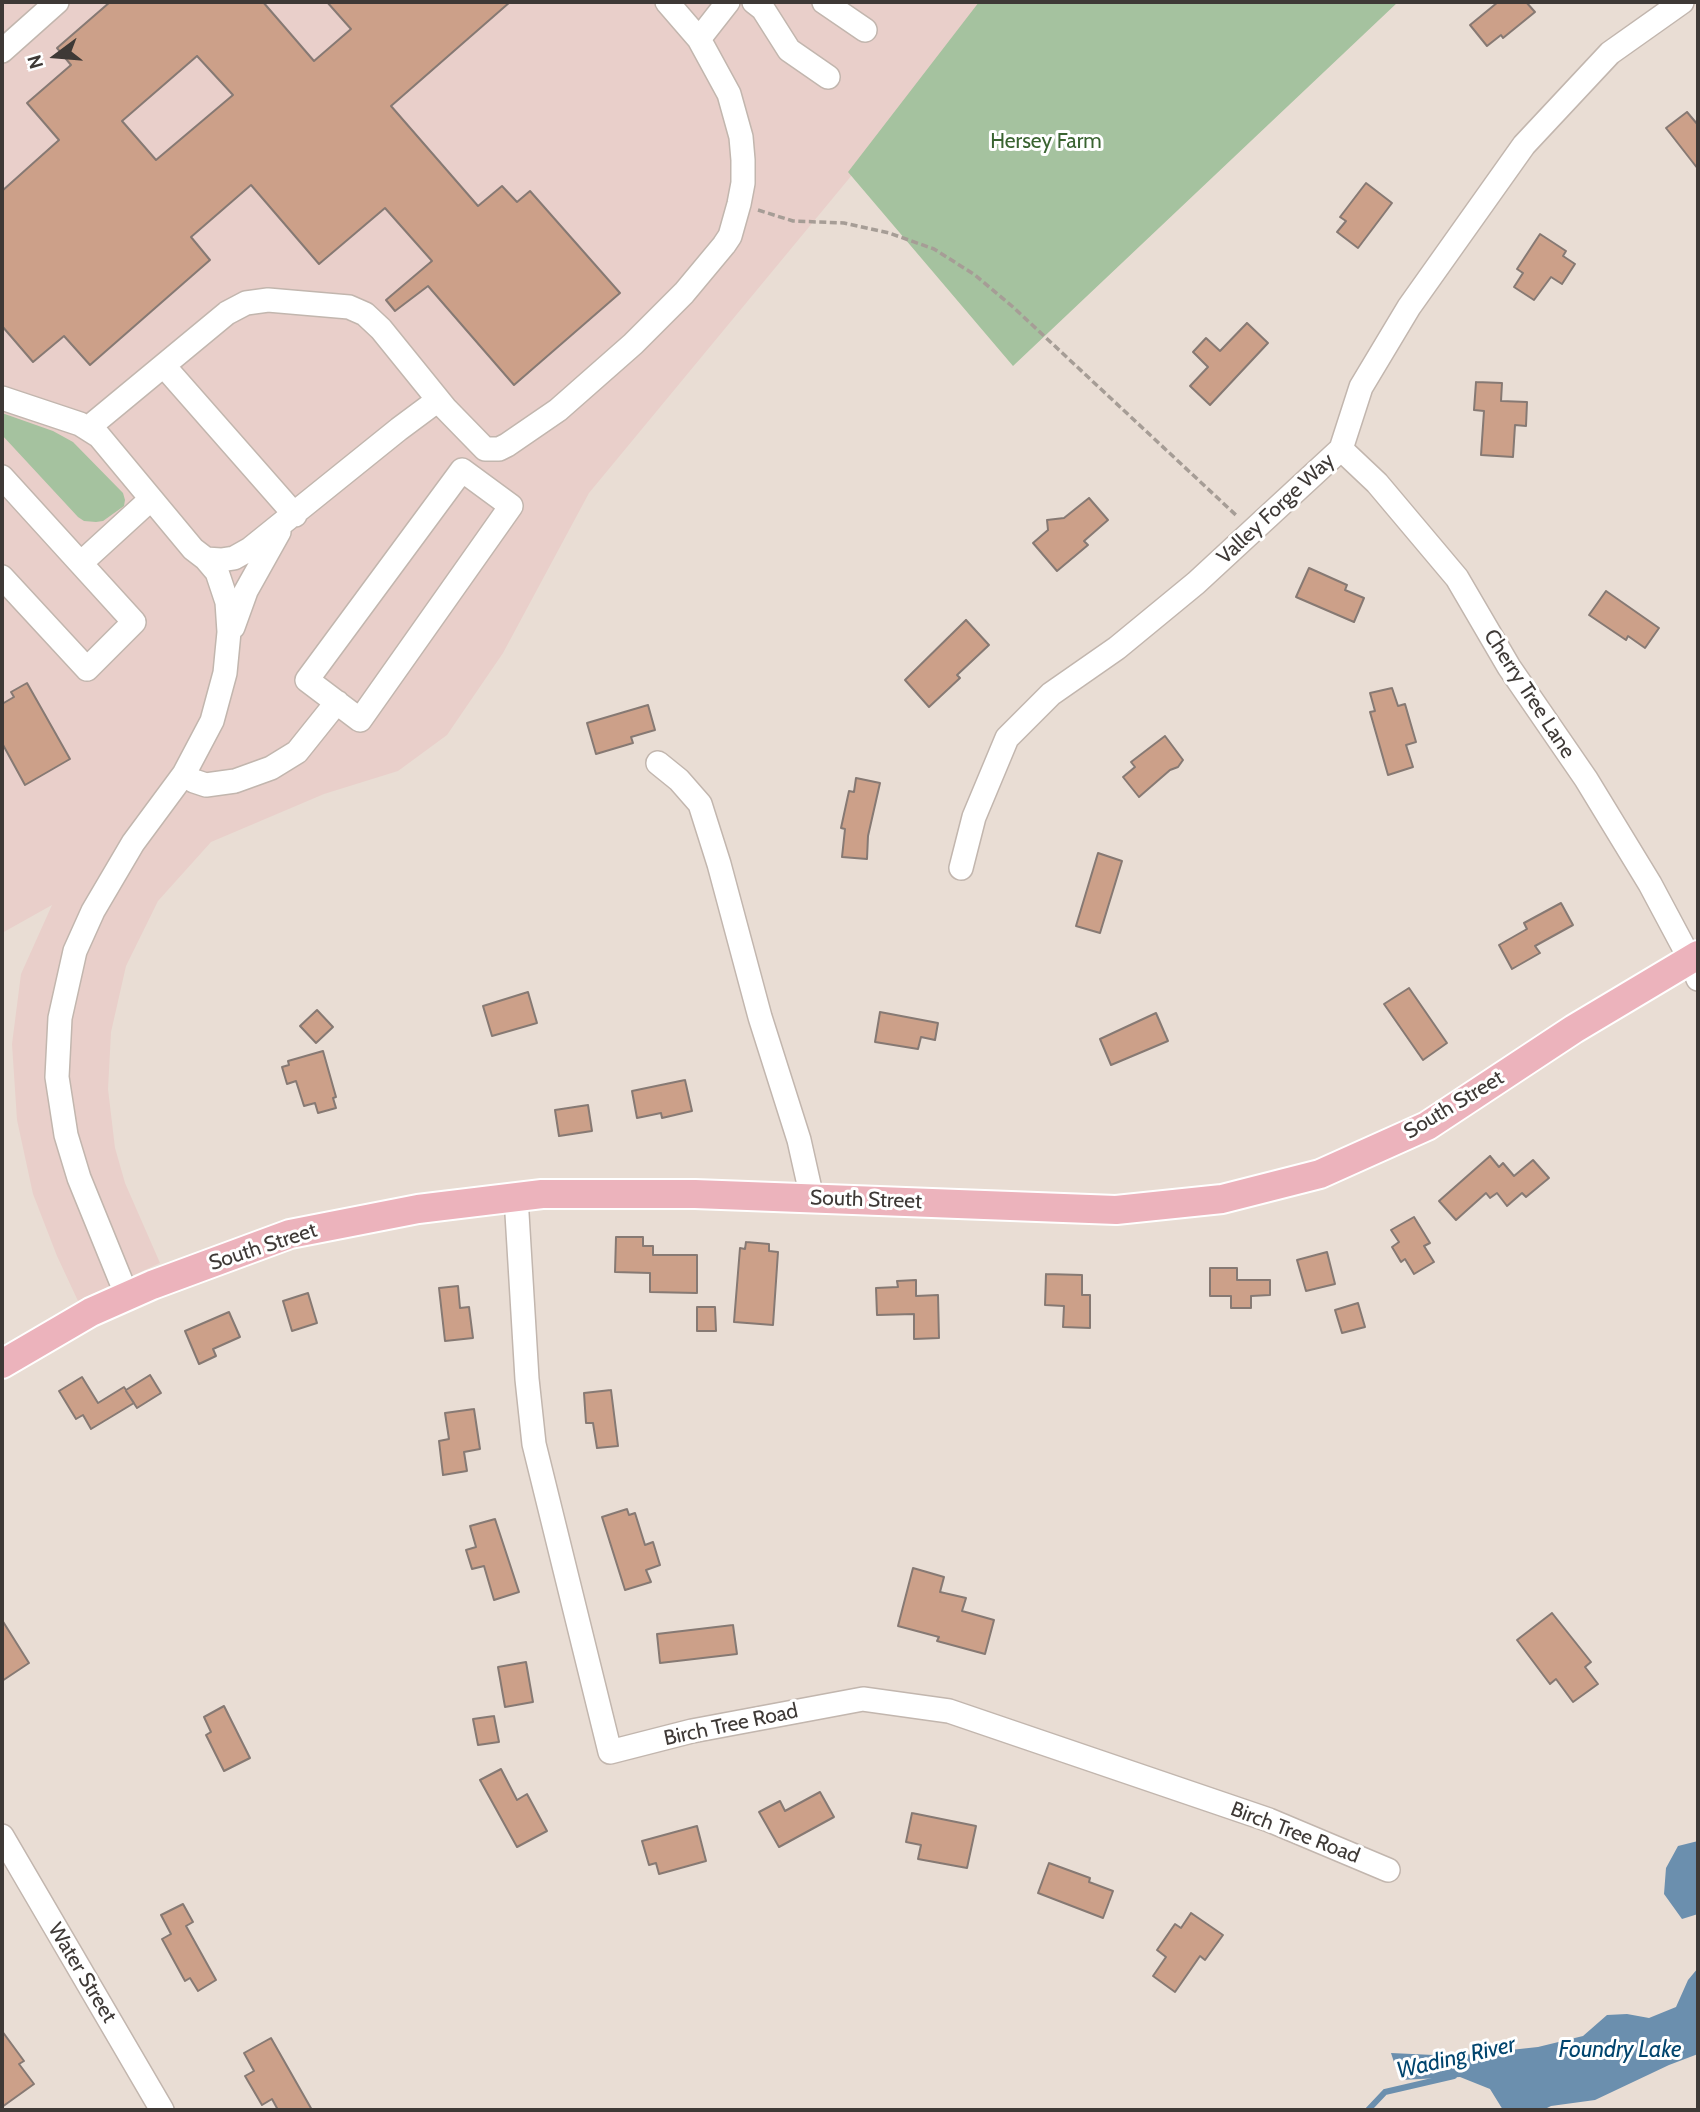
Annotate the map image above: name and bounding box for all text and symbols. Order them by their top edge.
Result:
north arrow [21,21,91,91]
text: N [22,52,48,72]
park label: Hersey Farm [990,129,1102,155]
street label: Valley Forge Way [1212,448,1340,570]
street label: Cherry Tree Lane [1478,625,1580,763]
street label: South Street [1400,1065,1508,1145]
street label: South Street [810,1185,922,1215]
street label: South Street [206,1218,320,1276]
street label: Birch Tree Road [662,1699,800,1751]
street label: Birch Tree Road [1227,1797,1363,1869]
street label: Water Street [42,1919,122,2027]
water label: Wading River [1394,2031,1518,2085]
water label: Foundry Lake [1558,2036,1682,2064]

